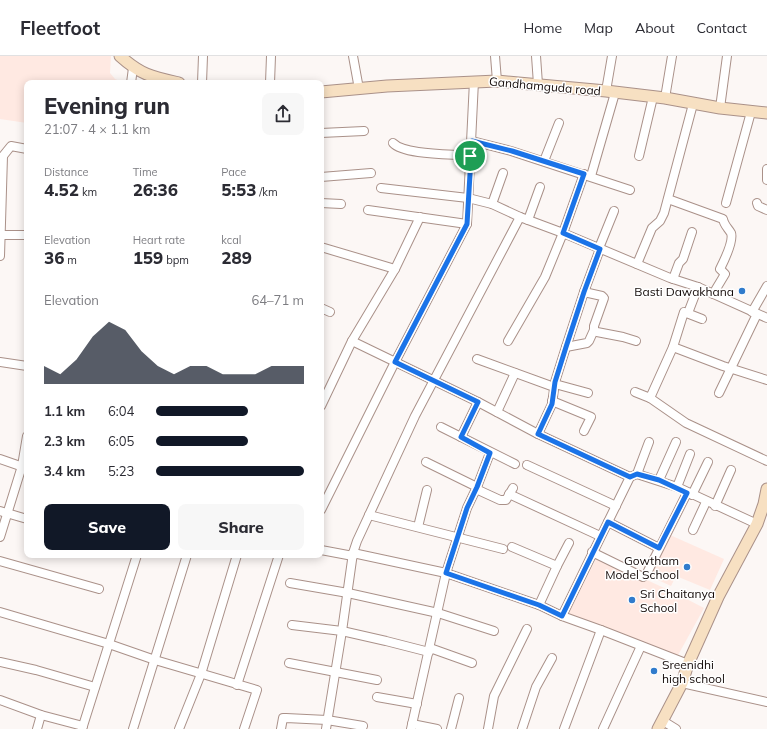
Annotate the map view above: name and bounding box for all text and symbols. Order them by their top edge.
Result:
text: Fleetfoot [20,16,100,40]
text: Home [523,19,562,37]
text: Map [584,19,613,37]
text: About [635,19,675,37]
text: Contact [697,19,747,37]
street label: Gandhamguda road [488,74,602,98]
text: Evening run [44,92,170,120]
button: share [262,93,304,135]
text: 21:07 · 4 × 1.1 km [44,121,150,137]
pin [453,139,487,173]
icon: arrive [459,145,481,167]
text: Distance [44,165,88,179]
text: Time [133,165,158,179]
text: Pace [221,165,246,179]
text: 4.52 [44,179,79,200]
text: 26:36 [133,179,178,200]
text: 5:53 [221,179,256,200]
text: km [79,185,97,199]
text: /km [256,185,278,199]
text: Elevation [44,233,91,247]
text: Heart rate [133,233,185,247]
text: kcal [221,233,241,247]
text: 36 [44,247,64,268]
text: 159 [133,247,163,268]
text: 289 [221,247,252,268]
text: m [64,253,77,267]
text: bpm [163,253,189,267]
place label: Basti Dawakhana [634,284,734,299]
marker: Basti Dawakhana [737,286,747,296]
text: Elevation [44,292,99,308]
text: 64–71 m [251,292,304,308]
text: 1.1 km [44,403,85,419]
text: 6:04 [108,403,134,419]
text: 2.3 km [44,433,85,449]
text: 6:05 [108,433,134,449]
text: 3.4 km [44,463,85,479]
text: 5:23 [108,463,134,479]
button: Save [44,504,170,550]
button: Share [178,504,304,550]
place label: Gowtham Model School [605,553,679,582]
marker: Gowtham Model School [682,562,692,572]
place label: Sri Chaitanya School [640,586,715,615]
marker: Sri Chaitanya School [627,595,637,605]
place label: Sreenidhi high school [662,657,725,686]
marker: Sreenidhi high school [649,666,659,676]

